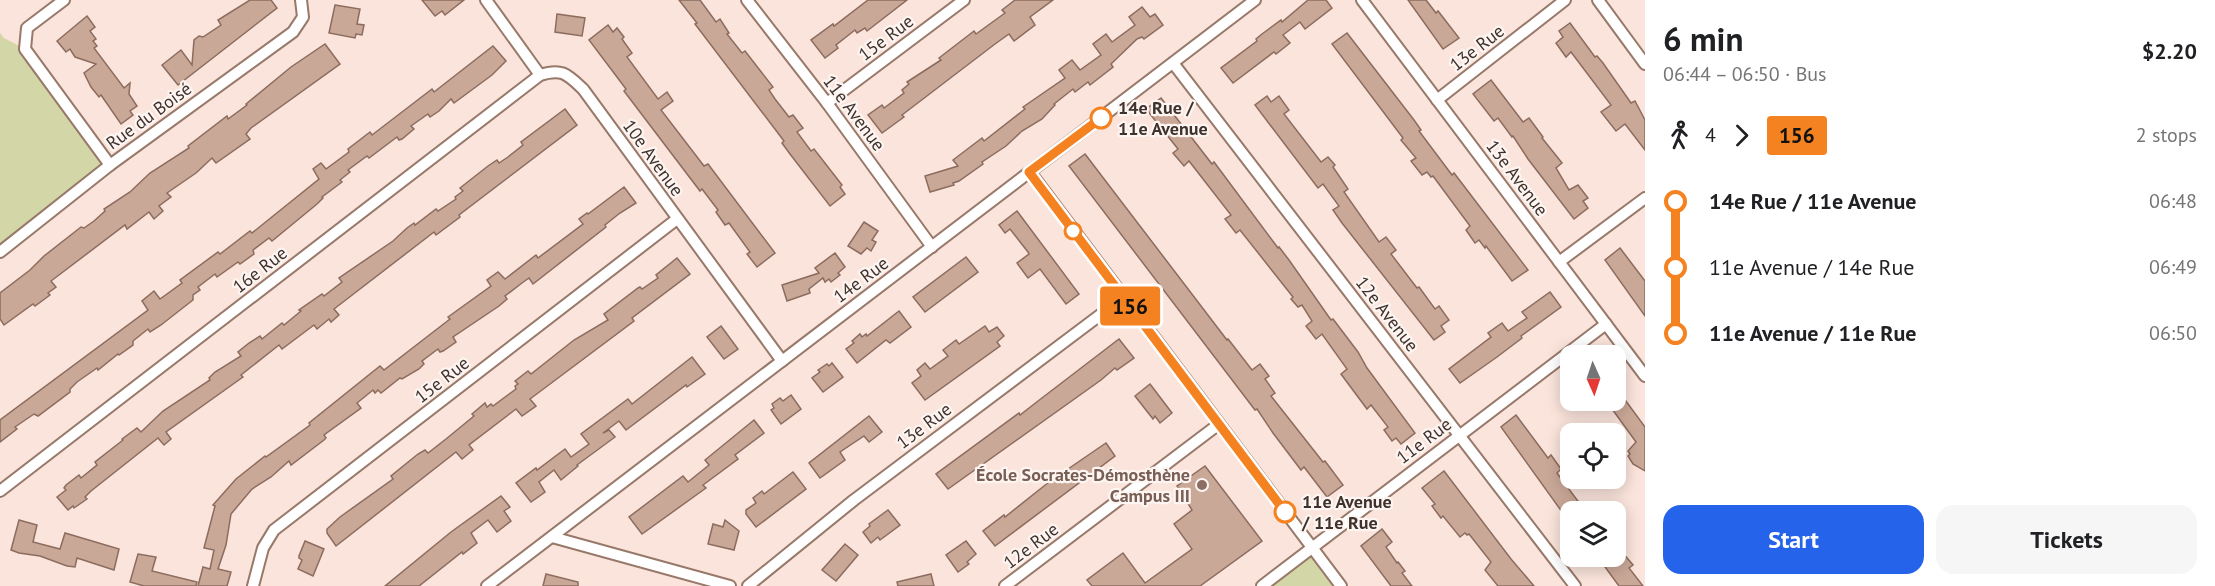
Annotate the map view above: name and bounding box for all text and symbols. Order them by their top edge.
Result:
street label: 15e Rue [854,9,918,66]
text: 6 min [1663,17,1744,60]
street label: 13e Rue [1445,19,1509,76]
text: $2.20 [2142,37,2197,65]
text: 06:44 – 06:50 · Bus [1663,61,1827,87]
street label: 11e Avenue [818,70,890,155]
street label: Rue du Boisé [101,77,196,154]
place label: 14e Rue / 11e Avenue [1118,96,1208,140]
marker: 14e Rue / 11e Avenue [1090,107,1112,129]
street label: 10e Avenue [618,115,689,201]
icon: walk [1663,119,1696,152]
icon: forward [1725,119,1758,152]
text: 4 [1705,122,1716,148]
text: 156 [1779,122,1815,149]
text: 2 stops [2136,122,2197,148]
street label: 13e Avenue [1481,135,1553,220]
text: 14e Rue / 11e Avenue [1709,187,1916,215]
text: 06:48 [2149,188,2197,214]
unlabelled marker [1064,222,1082,240]
street label: 16e Rue [228,241,292,298]
street label: 14e Rue [829,251,893,308]
text: 11e Avenue / 14e Rue [1709,253,1915,281]
text: 06:49 [2149,254,2197,280]
street label: 12e Avenue [1351,271,1424,356]
line badge: 156 [1096,286,1164,326]
text: 156 [1112,293,1148,320]
text: 11e Avenue / 11e Rue [1709,319,1916,347]
text: 06:50 [2149,320,2197,346]
north arrow [1560,345,1626,411]
map controls [1560,345,1626,567]
street label: 15e Rue [410,351,474,408]
street label: 13e Rue [892,397,956,454]
street label: 11e Rue [1392,412,1456,469]
button: locate [1560,423,1626,489]
place label: École Socrates-Démosthène Campus III [976,463,1190,507]
marker: École Socrates-Démosthène Campus III [1195,478,1209,492]
place label: 11e Avenue / 11e Rue [1301,490,1392,534]
marker: 11e Avenue / 11e Rue [1274,501,1296,523]
button: layers [1560,501,1626,567]
button: Start [1663,505,1924,574]
button: Tickets [1936,505,2197,574]
street label: 12e Rue [999,517,1063,574]

